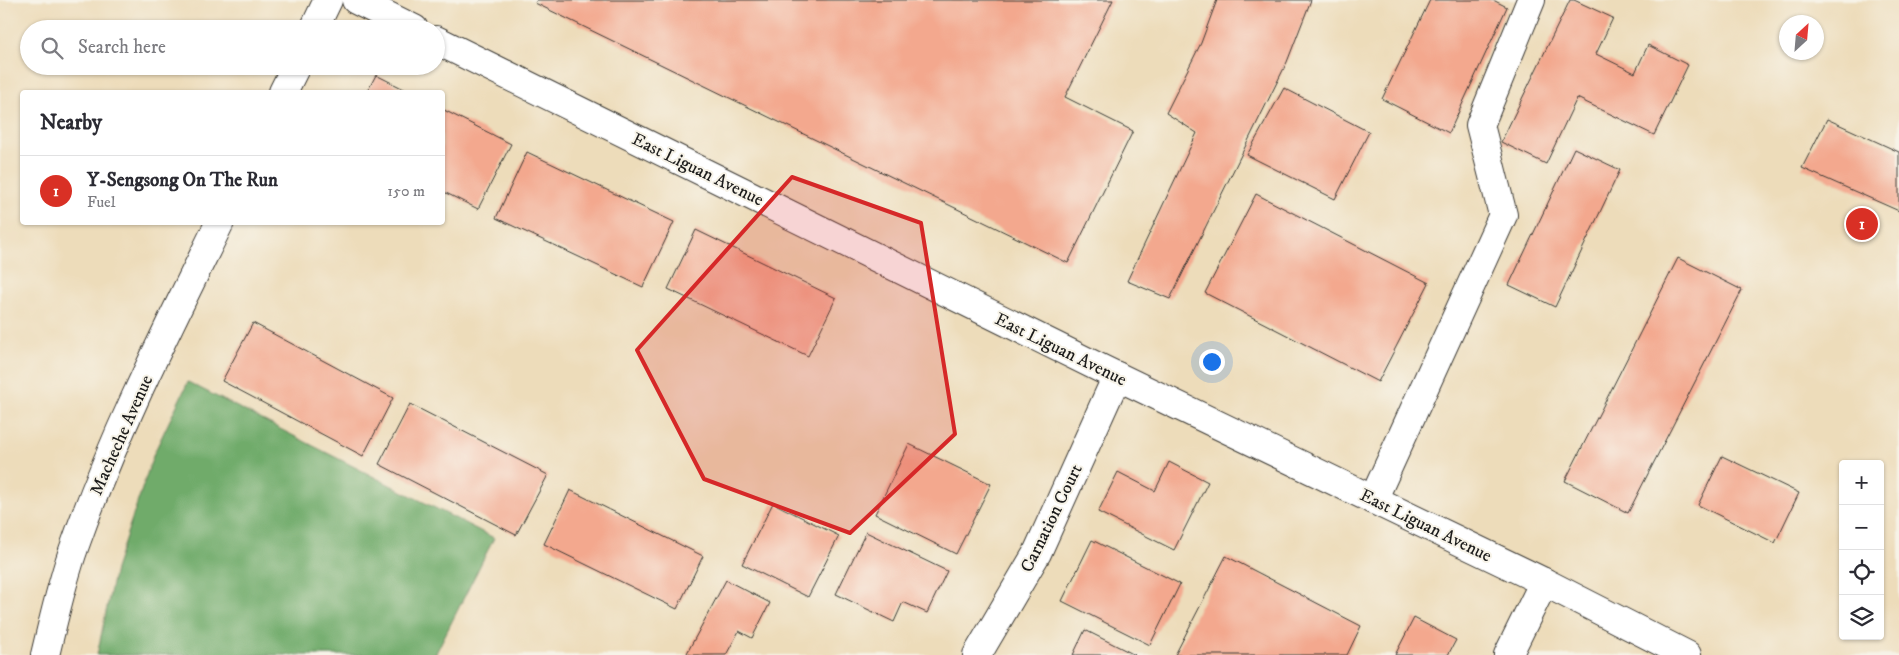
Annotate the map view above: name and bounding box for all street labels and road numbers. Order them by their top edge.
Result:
street label: East Liguan Avenue [628,128,767,211]
street label: East Liguan Avenue [991,308,1130,391]
street label: Macheche Avenue [86,372,158,499]
street label: Carnation Court [1016,461,1088,576]
street label: East Liguan Avenue [1356,484,1495,567]

